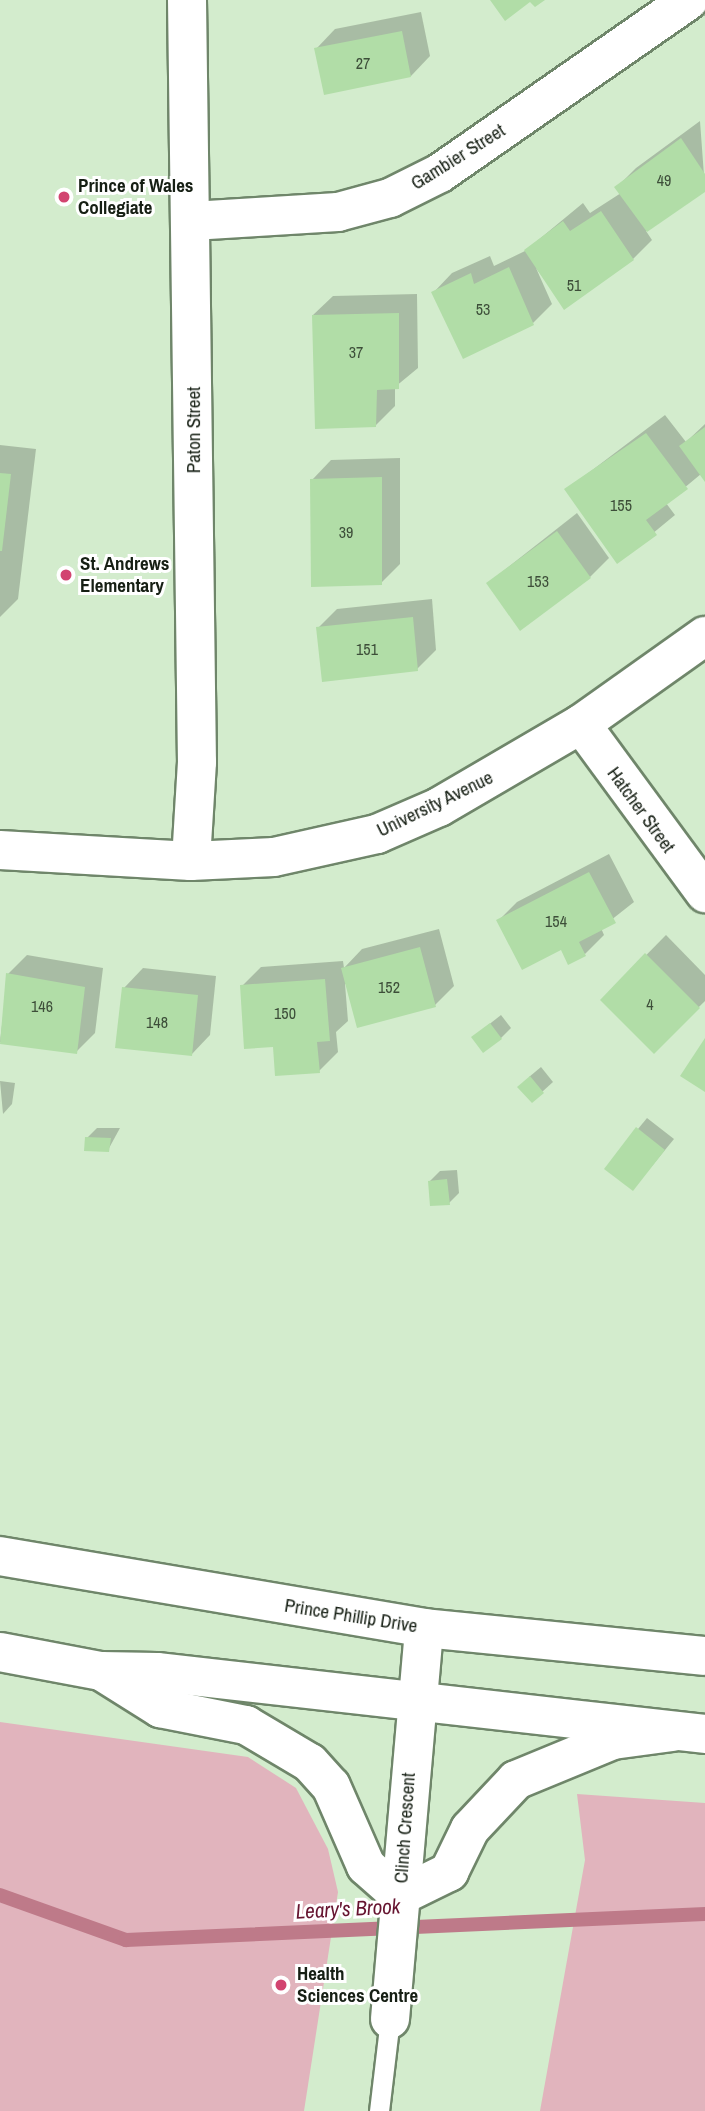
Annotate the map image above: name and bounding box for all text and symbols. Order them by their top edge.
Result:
house number: 27 [356,53,370,73]
street label: Gambier Street [407,119,509,195]
house number: 49 [657,170,671,190]
place label: Prince of Wales Collegiate [78,175,193,219]
marker: Prince of Wales Collegiate [56,189,72,205]
house number: 51 [567,275,581,295]
house number: 53 [476,299,490,319]
house number: 37 [349,342,363,362]
street label: Paton Street [183,387,205,473]
house number: 155 [610,495,632,515]
house number: 39 [339,522,353,542]
place label: St. Andrews Elementary [80,553,170,597]
marker: St. Andrews Elementary [58,567,74,583]
house number: 153 [527,571,549,591]
house number: 151 [356,639,378,659]
street label: Hatcher Street [602,763,680,857]
street label: University Avenue [373,766,497,842]
house number: 154 [545,911,567,931]
house number: 152 [378,977,400,997]
house number: 4 [646,994,654,1014]
house number: 146 [31,996,53,1016]
house number: 150 [274,1003,296,1023]
house number: 148 [146,1012,168,1032]
street label: Prince Phillip Drive [283,1594,419,1638]
street label: Clinch Crescent [390,1772,420,1884]
water label: Leary's Brook [295,1894,401,1924]
place label: Health Sciences Centre [297,1963,418,2007]
marker: Health Sciences Centre [271,1975,291,1995]

